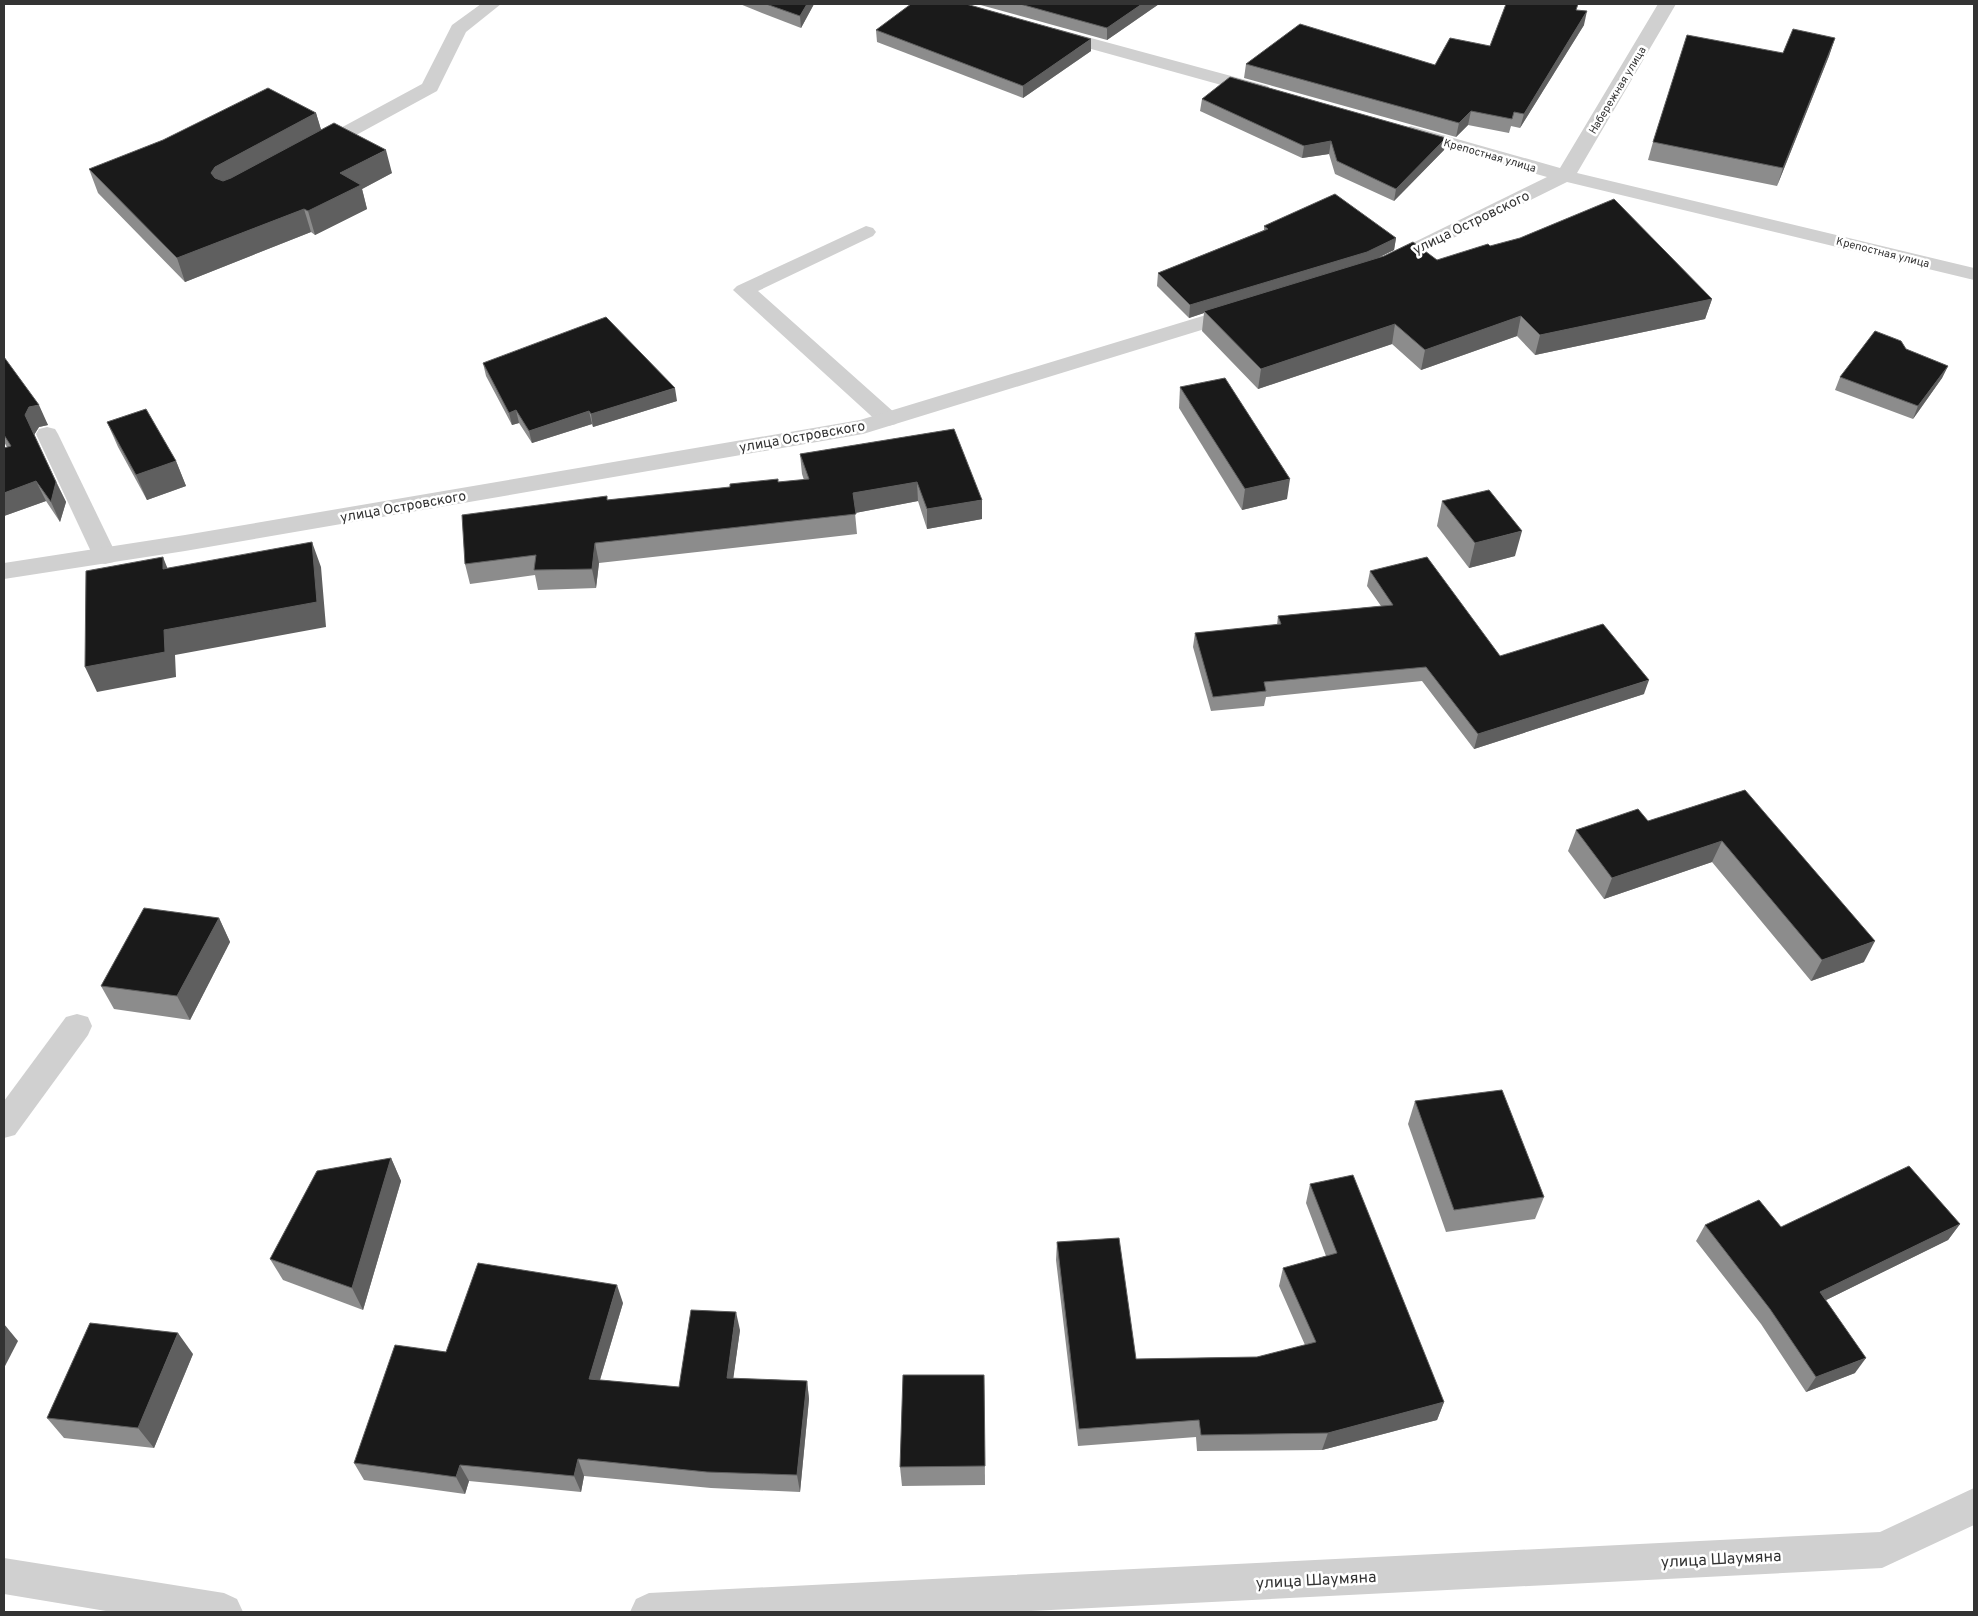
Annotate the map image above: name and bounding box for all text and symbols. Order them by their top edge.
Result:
street label: Набережная улица [1586,44,1650,137]
street label: Крепостная улица [1442,136,1538,176]
street label: улица Островского [1411,188,1533,259]
street label: Крепостная улица [1835,235,1931,271]
street label: улица Островского [738,418,867,457]
street label: улица Островского [339,488,468,527]
street label: улица Шаумяна [1660,1547,1782,1573]
street label: улица Шаумяна [1255,1568,1377,1594]

